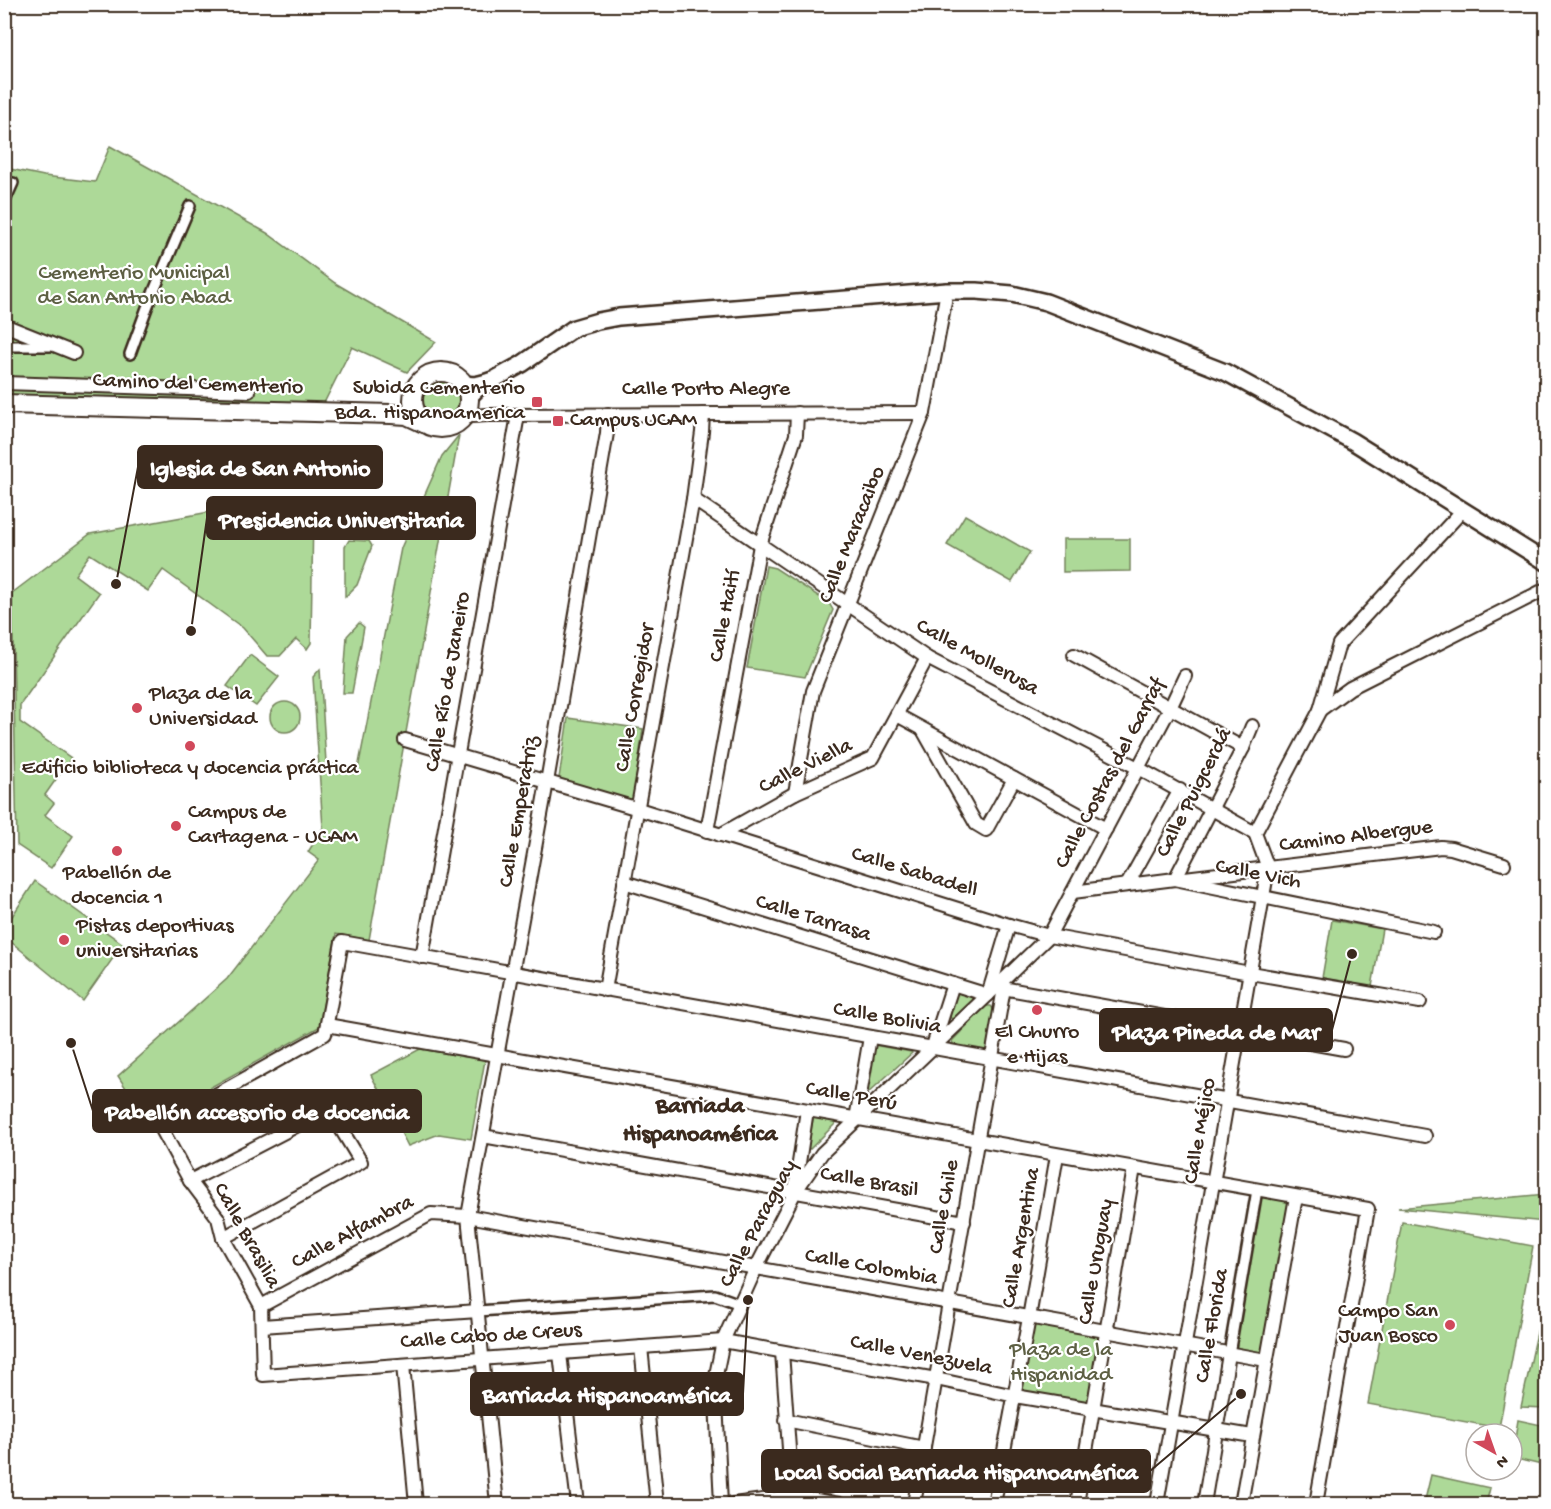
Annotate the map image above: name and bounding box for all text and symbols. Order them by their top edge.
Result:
park label: Cementerio Municipal de San Antonio Abad [38,261,233,312]
street label: Camino del Cementerio [92,368,304,402]
place label: Subida Cementerio Bda. Hispanoamerica [334,376,526,427]
street label: Calle Porto Alegre [622,377,791,403]
marker: Subida Cementerio Bda. Hispanoamerica [530,395,544,409]
place label: Campus UCAM [570,408,698,434]
marker: Campus UCAM [551,414,565,428]
callout: Iglesia de San Antonio [138,446,382,488]
text: Iglesia de San Antonio [150,456,371,485]
street label: Calle Maracaibo [814,463,892,607]
callout: Presidencia Universitaria [207,497,475,539]
text: Presidencia Universitaria [217,508,465,537]
street label: Calle Haití [704,566,748,664]
street label: Calle Río de Janeiro [420,590,478,774]
street label: Calle Mollerusa [911,614,1044,703]
street label: Calle Corregidor [610,620,662,774]
street label: Calle Costas del Garraf [1050,673,1173,873]
place label: Plaza de la Universidad [148,682,259,733]
marker: Plaza de la Universidad [130,701,144,715]
street label: Calle Puigcerdá [1151,723,1239,862]
street label: Calle Emperatriz [494,733,546,890]
street label: Calle Viella [755,733,858,801]
marker: Edificio biblioteca y docencia práctica [183,739,197,753]
place label: Edificio biblioteca y docencia práctica [21,756,359,782]
place label: Campus de Cartagena - UCAM [188,800,359,851]
street label: Camino Albergue [1278,815,1435,859]
marker: Campus de Cartagena - UCAM [169,819,183,833]
street label: Calle Sabadell [848,841,980,905]
marker: Pabellón de docencia 1 [110,844,124,858]
street label: Calle Vich [1213,854,1303,896]
place label: Pabellón de docencia 1 [62,861,172,912]
street label: Calle Tarrasa [752,889,875,949]
place label: Pistas deportivas universitarias [75,914,234,965]
marker: Pistas deportivas universitarias [57,933,71,947]
street label: Calle Bolivia [831,997,944,1041]
marker: El Churro e Hijas [1030,1003,1044,1017]
callout: Plaza Pineda de Mar [1100,1009,1332,1051]
place label: El Churro e Hijas [995,1020,1079,1071]
text: Plaza Pineda de Mar [1110,1020,1322,1049]
street label: Calle Perú [803,1076,899,1118]
street label: Calle Méjico [1179,1076,1223,1186]
callout: Pabellón accesorio de docencia [93,1090,421,1132]
district label: Barriada Hispanoamérica [623,1093,779,1150]
text: Pabellón accesorio de docencia [103,1100,411,1129]
street label: Calle Paraguay [715,1156,804,1292]
street label: Calle Chile [924,1157,966,1256]
street label: Calle Brasil [818,1162,920,1204]
street label: Calle Argentina [997,1165,1047,1310]
street label: Calle Brasilia [206,1179,286,1294]
street label: Calle Alfambra [288,1190,419,1276]
street label: Calle Uruguay [1073,1197,1121,1327]
street label: Calle Colombia [803,1244,940,1293]
street label: Calle Florida [1190,1266,1236,1385]
place label: Campo San Juan Bosco [1338,1299,1439,1350]
street label: Calle Cabo de Creus [399,1318,583,1356]
marker: Campo San Juan Bosco [1443,1318,1457,1332]
street label: Calle Venezuela [848,1329,995,1383]
park label: Plaza de la Hispanidad [1009,1338,1114,1389]
callout: Barriada Hispanoamérica [471,1373,743,1415]
text: Barriada Hispanoamérica [482,1383,733,1412]
north arrow [1464,1422,1524,1482]
callout: Local Social Barriada Hispanoamérica [762,1450,1150,1492]
text: N [1491,1450,1512,1472]
text: Local Social Barriada Hispanoamérica [774,1460,1140,1489]

